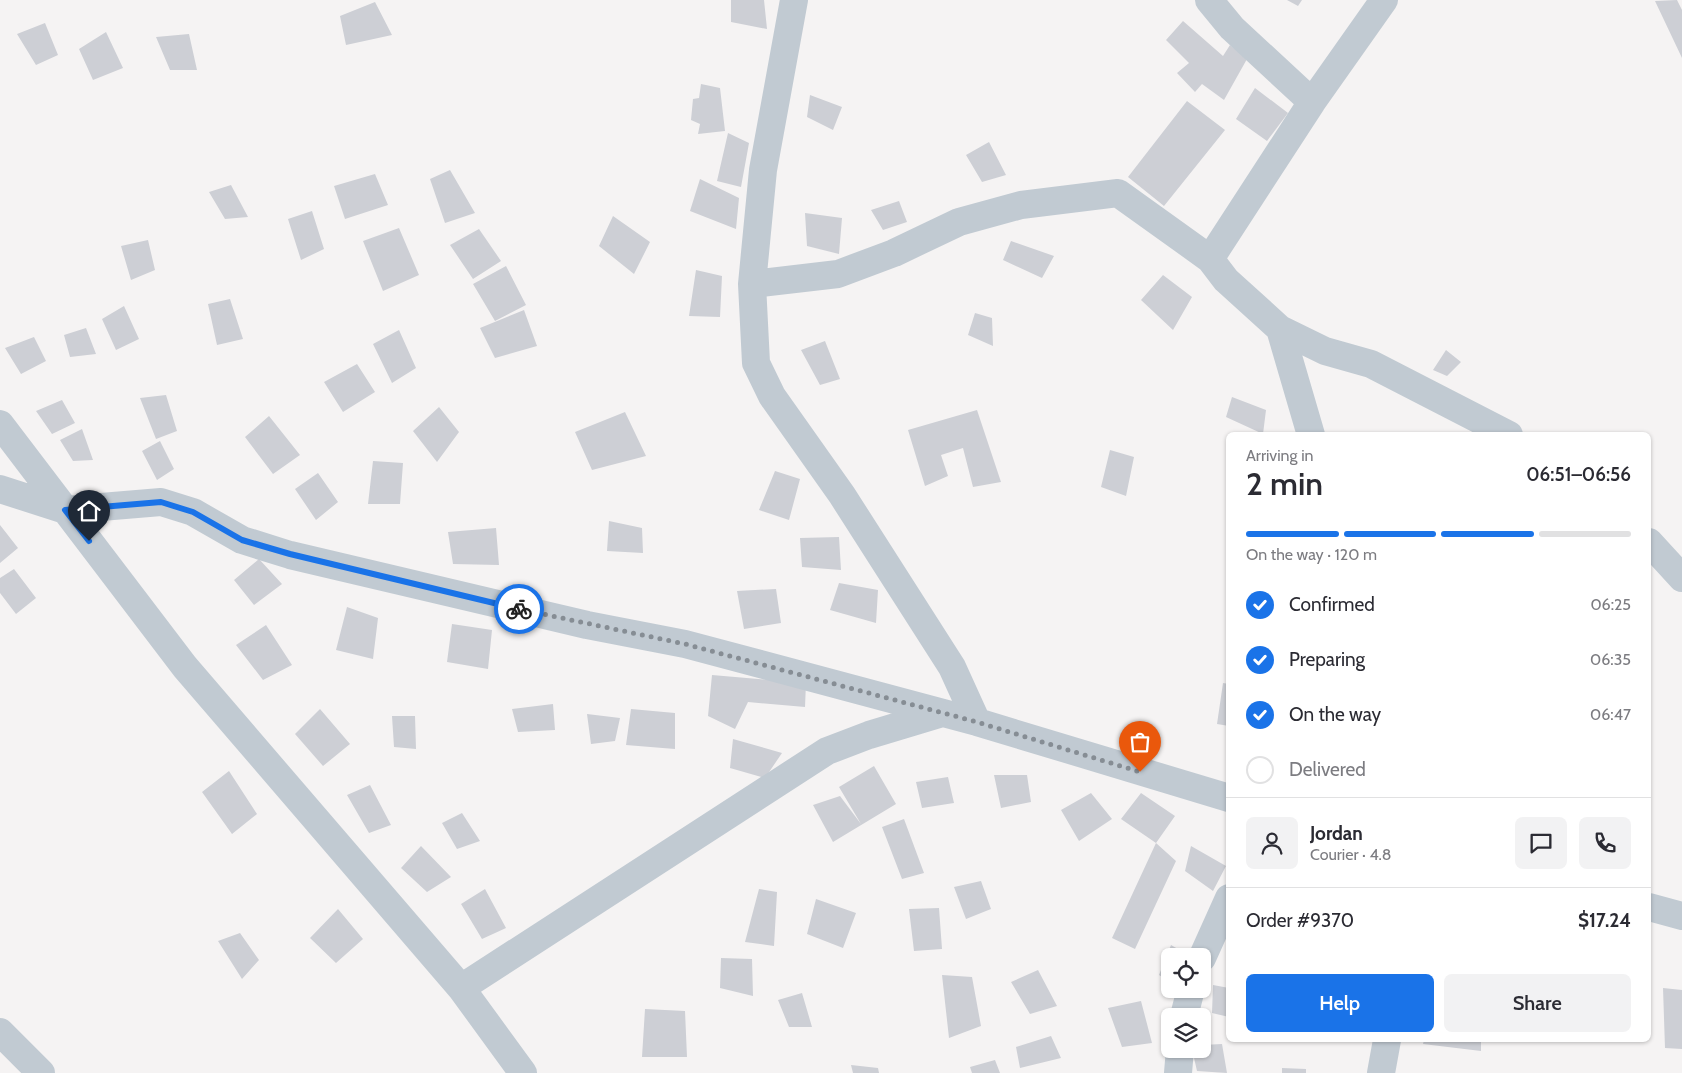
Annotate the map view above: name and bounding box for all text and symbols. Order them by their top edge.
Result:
text: Arriving in [1246,446,1313,465]
text: 06:51–06:56 [1526,463,1631,486]
text: 2 min [1246,464,1323,503]
pin [68,490,110,541]
icon: home [75,497,103,525]
text: On the way · 120 m [1246,545,1377,564]
courier [494,584,544,634]
icon: check [1246,591,1274,619]
text: Confirmed [1289,593,1375,616]
icon: bike [505,595,533,623]
text: 06:25 [1590,595,1631,614]
icon: check [1246,646,1274,674]
text: Preparing [1289,648,1365,671]
text: 06:35 [1590,650,1631,669]
icon: check [1246,701,1274,729]
text: On the way [1289,703,1381,726]
text: 06:47 [1590,705,1631,724]
pin [1119,721,1161,772]
icon: bag [1126,728,1154,756]
text: Delivered [1289,758,1366,781]
button: person [1246,817,1298,869]
button: chat [1515,817,1567,869]
button: phone [1579,817,1631,869]
text: Jordan [1310,822,1363,845]
text: Courier · 4.8 [1310,845,1392,864]
text: Order #9370 [1246,909,1354,932]
text: $17.24 [1578,909,1631,932]
map controls [1161,948,1211,1058]
button: locate [1161,948,1211,998]
button: Help [1246,974,1434,1032]
button: Share [1444,974,1631,1032]
button: layers [1161,1008,1211,1058]

